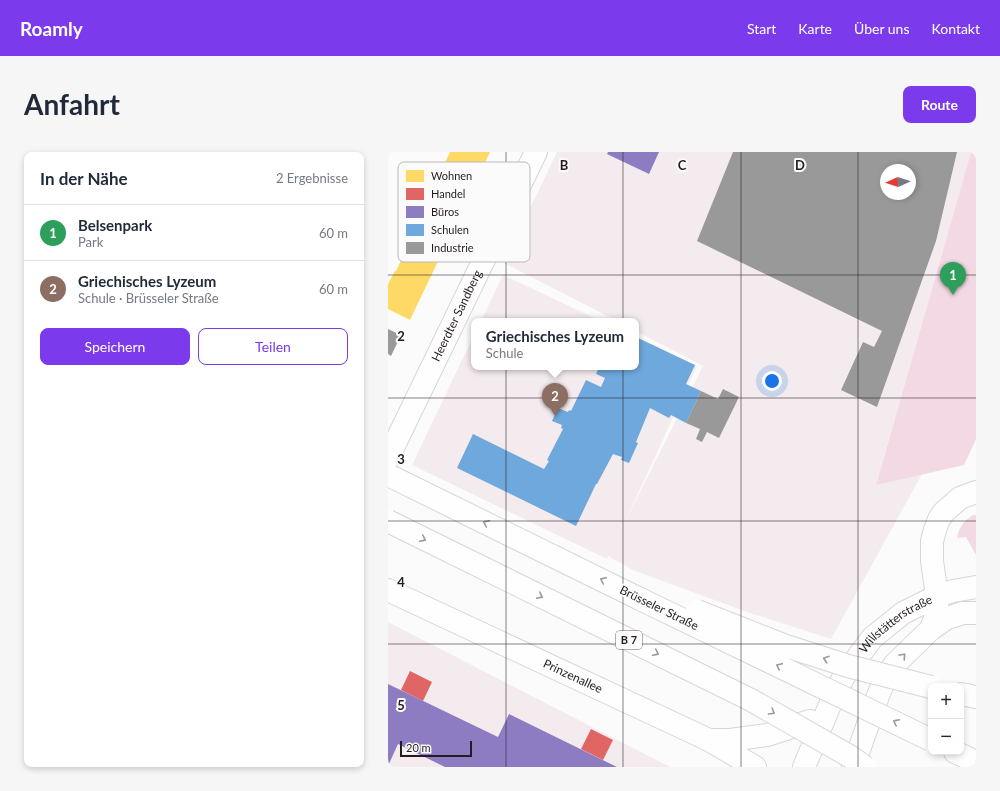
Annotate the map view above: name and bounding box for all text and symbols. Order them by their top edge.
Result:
text: Roamly [20,17,83,40]
text: Start [747,20,776,37]
text: Karte [798,20,832,37]
text: Über uns [854,20,909,37]
text: Kontakt [931,20,980,37]
button: Route [903,86,976,123]
text: Anfahrt [24,87,120,121]
text: B [560,157,569,173]
text: C [678,157,687,173]
text: D [795,157,805,173]
legend [398,162,530,262]
north arrow [880,164,916,200]
text: In der Nähe [40,168,128,189]
text: Wohnen [431,169,472,182]
text: 2 Ergebnisse [276,170,348,186]
text: Handel [431,187,465,200]
text: Büros [431,205,459,218]
text: Belsenpark [78,216,152,234]
text: Schulen [431,223,469,236]
text: 1 [49,225,57,241]
text: 60 m [319,225,348,241]
text: Park [78,234,103,250]
text: Industrie [431,241,474,254]
pin: 1 [940,262,966,295]
street label: Heerdter Sandberg [428,267,485,364]
text: Griechisches Lyzeum [78,272,216,290]
text: 2 [49,281,57,297]
text: 60 m [319,281,348,297]
text: Schule · Brüsseler Straße [78,290,219,306]
popup [471,318,639,370]
text: Griechisches Lyzeum [486,327,624,345]
button: Speichern [40,328,190,365]
button: Teilen [198,328,348,365]
text: 2 [397,328,405,344]
text: Schule [486,345,523,361]
your location [762,371,782,391]
pin: 2 [542,383,568,416]
text: 3 [397,451,405,467]
one-way arrow [483,520,491,528]
one-way arrow [419,534,426,541]
text: 4 [397,574,405,590]
one-way arrow [600,577,607,585]
street label: Brüsseler Straße [617,582,701,633]
one-way arrow [535,591,543,599]
street label: Willstätterstraße [856,592,934,656]
road number: B 7 [616,631,642,649]
one-way arrow [652,648,660,656]
one-way arrow [898,653,906,661]
one-way arrow [822,655,829,664]
street label: Prinzenallee [541,656,605,696]
one-way arrow [776,663,783,671]
map controls [928,683,964,755]
button: + [928,683,964,719]
text: 5 [397,697,405,713]
one-way arrow [768,708,775,715]
one-way arrow [893,719,900,727]
button: − [928,719,964,755]
scale bar [400,739,472,758]
text: 20 m [406,741,431,754]

